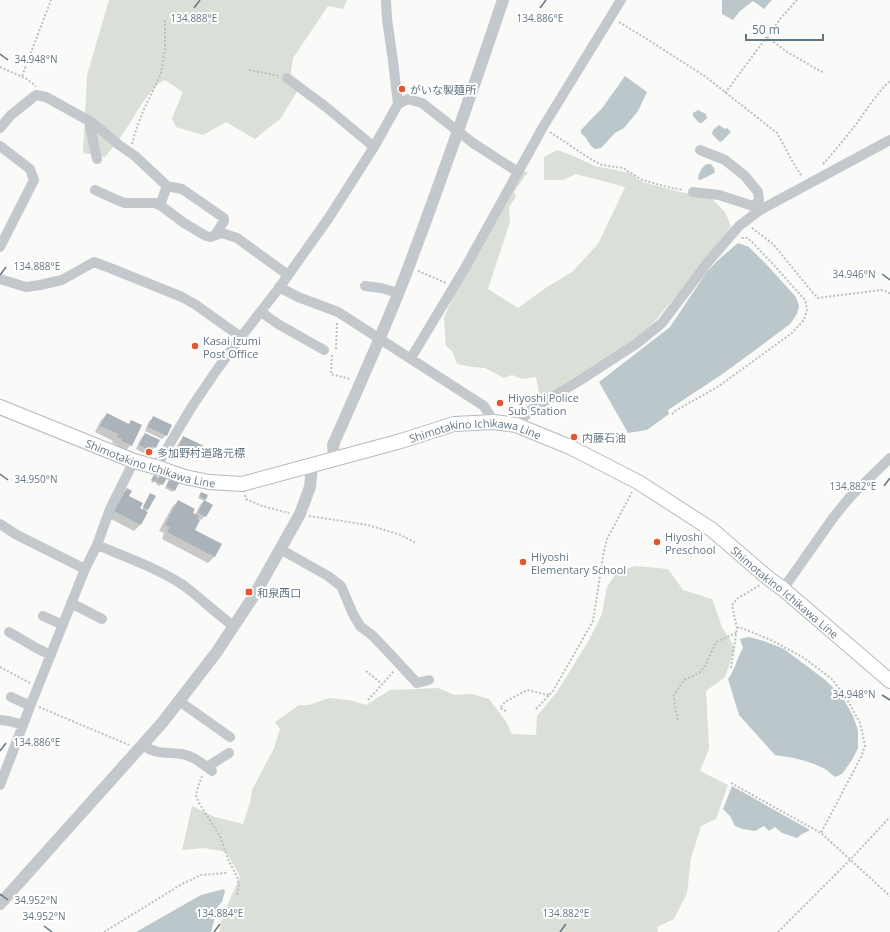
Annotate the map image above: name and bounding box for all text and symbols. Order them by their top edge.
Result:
text: 134.888°E [171,11,217,25]
text: 134.886°E [517,11,563,25]
scale bar [746,16,823,42]
text: 50 m [752,21,780,38]
text: 34.948°N [14,52,58,66]
place label: がいな製麺所 [410,82,477,97]
marker: がいな製麺所 [397,84,407,94]
text: 134.888°E [14,259,60,273]
text: 34.946°N [832,267,876,281]
place label: Kasai Izumi Post Office [203,333,261,361]
marker: Kasai Izumi Post Office [190,341,200,351]
place label: Hiyoshi Police Sub Station [508,390,579,418]
marker: Hiyoshi Police Sub Station [495,398,505,408]
street label: Shimotakino Ichikawa Line [407,414,544,445]
place label: 内藤石油 [582,430,626,445]
marker: 内藤石油 [569,432,579,442]
street label: Shimotakino Ichikawa Line [83,435,216,490]
place label: 多加野村道路元標 [157,445,245,460]
marker: 多加野村道路元標 [144,447,154,457]
text: 34.950°N [14,472,58,486]
text: 134.882°E [830,479,876,493]
place label: Hiyoshi Preschool [665,529,716,557]
marker: Hiyoshi Preschool [652,537,662,547]
street label: Shimotakino Ichikawa Line [728,542,842,641]
place label: Hiyoshi Elementary School [531,549,626,577]
marker: Hiyoshi Elementary School [518,557,528,567]
place label: 和泉西口 [257,585,301,600]
marker: 和泉西口 [244,587,254,597]
text: 34.948°N [832,687,876,701]
text: 134.886°E [14,735,60,749]
text: 34.952°N [14,893,58,907]
text: 134.884°E [197,906,243,920]
text: 134.882°E [543,906,589,920]
text: 34.952°N [22,909,66,923]

